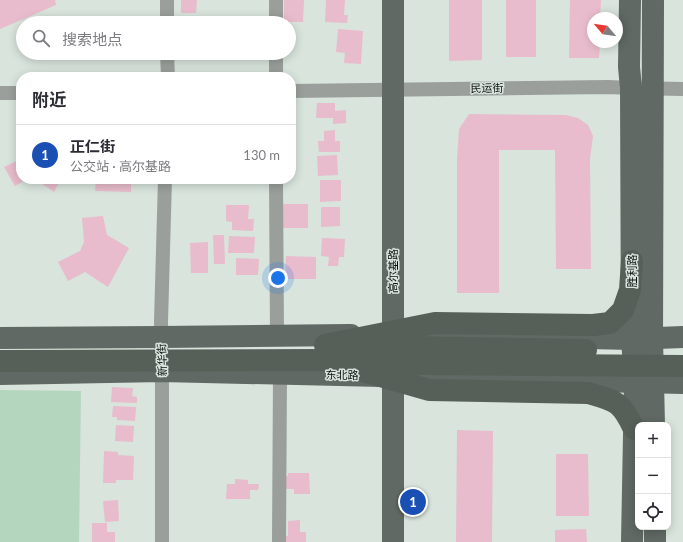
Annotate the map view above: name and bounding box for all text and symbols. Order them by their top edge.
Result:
north arrow [587,12,623,48]
search box [16,16,296,60]
icon: search [30,27,52,49]
text: 搜索地点 [62,30,122,48]
street label: 民运街 [470,81,504,94]
text: 附近 [32,89,66,110]
text: 正仁街 [70,137,115,155]
text: 1 [41,147,49,163]
text: 130 m [243,147,280,163]
text: 公交站 · 高尔基路 [70,158,171,174]
street label: 高尔基路 [386,249,399,293]
street label: 胜利路 [625,255,638,288]
your location [268,268,288,288]
street label: 新华街 [154,343,169,377]
street label: 东北路 [325,368,359,381]
map controls [635,422,671,530]
button: + [635,422,671,458]
button: − [635,458,671,494]
pin: 1 [400,487,426,517]
button: locate [635,494,671,530]

